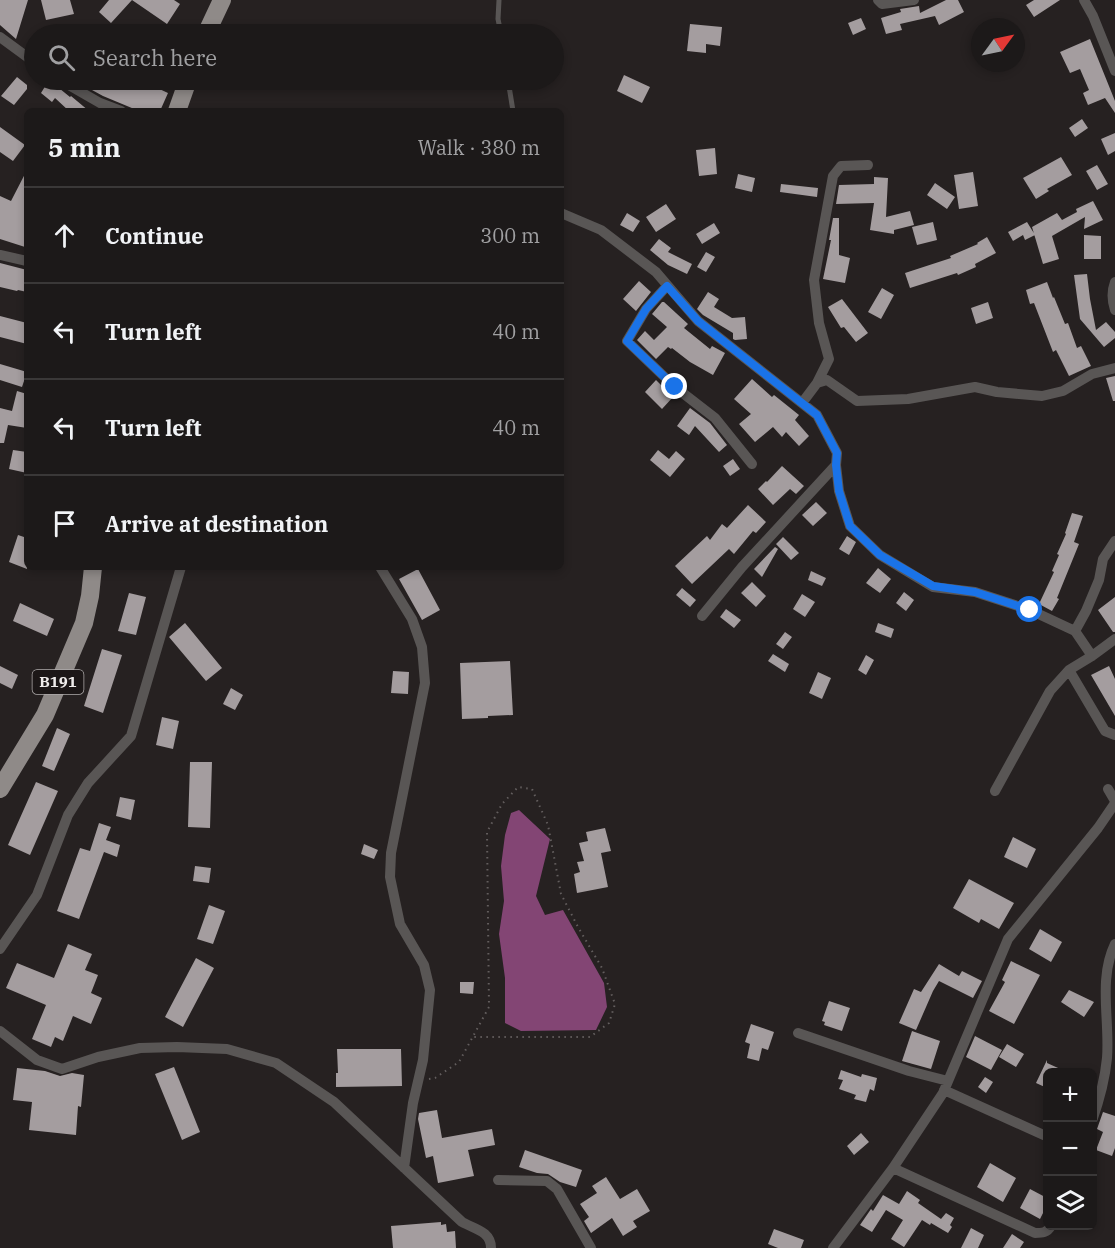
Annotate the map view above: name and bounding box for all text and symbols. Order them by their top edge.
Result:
north arrow [971,18,1025,72]
search box [24,24,564,90]
icon: search [45,41,78,74]
text: Search here [93,43,217,72]
text: 5 min [48,130,121,164]
text: Walk · 380 m [418,134,540,161]
icon: ahead [48,219,81,252]
text: Continue [105,221,204,250]
text: 300 m [480,222,540,249]
icon: left [48,315,81,348]
text: Turn left [105,317,201,346]
text: 40 m [492,318,540,345]
route end [661,373,687,399]
icon: left [48,411,81,444]
text: Turn left [105,413,201,442]
text: 40 m [492,414,540,441]
icon: arrive [48,507,81,540]
text: Arrive at destination [105,509,328,538]
route start [1016,596,1042,622]
road number: B191 [32,670,84,694]
map controls [1043,1068,1097,1230]
button: + [1043,1068,1097,1122]
button: − [1043,1122,1097,1176]
button: layers [1043,1176,1097,1230]

